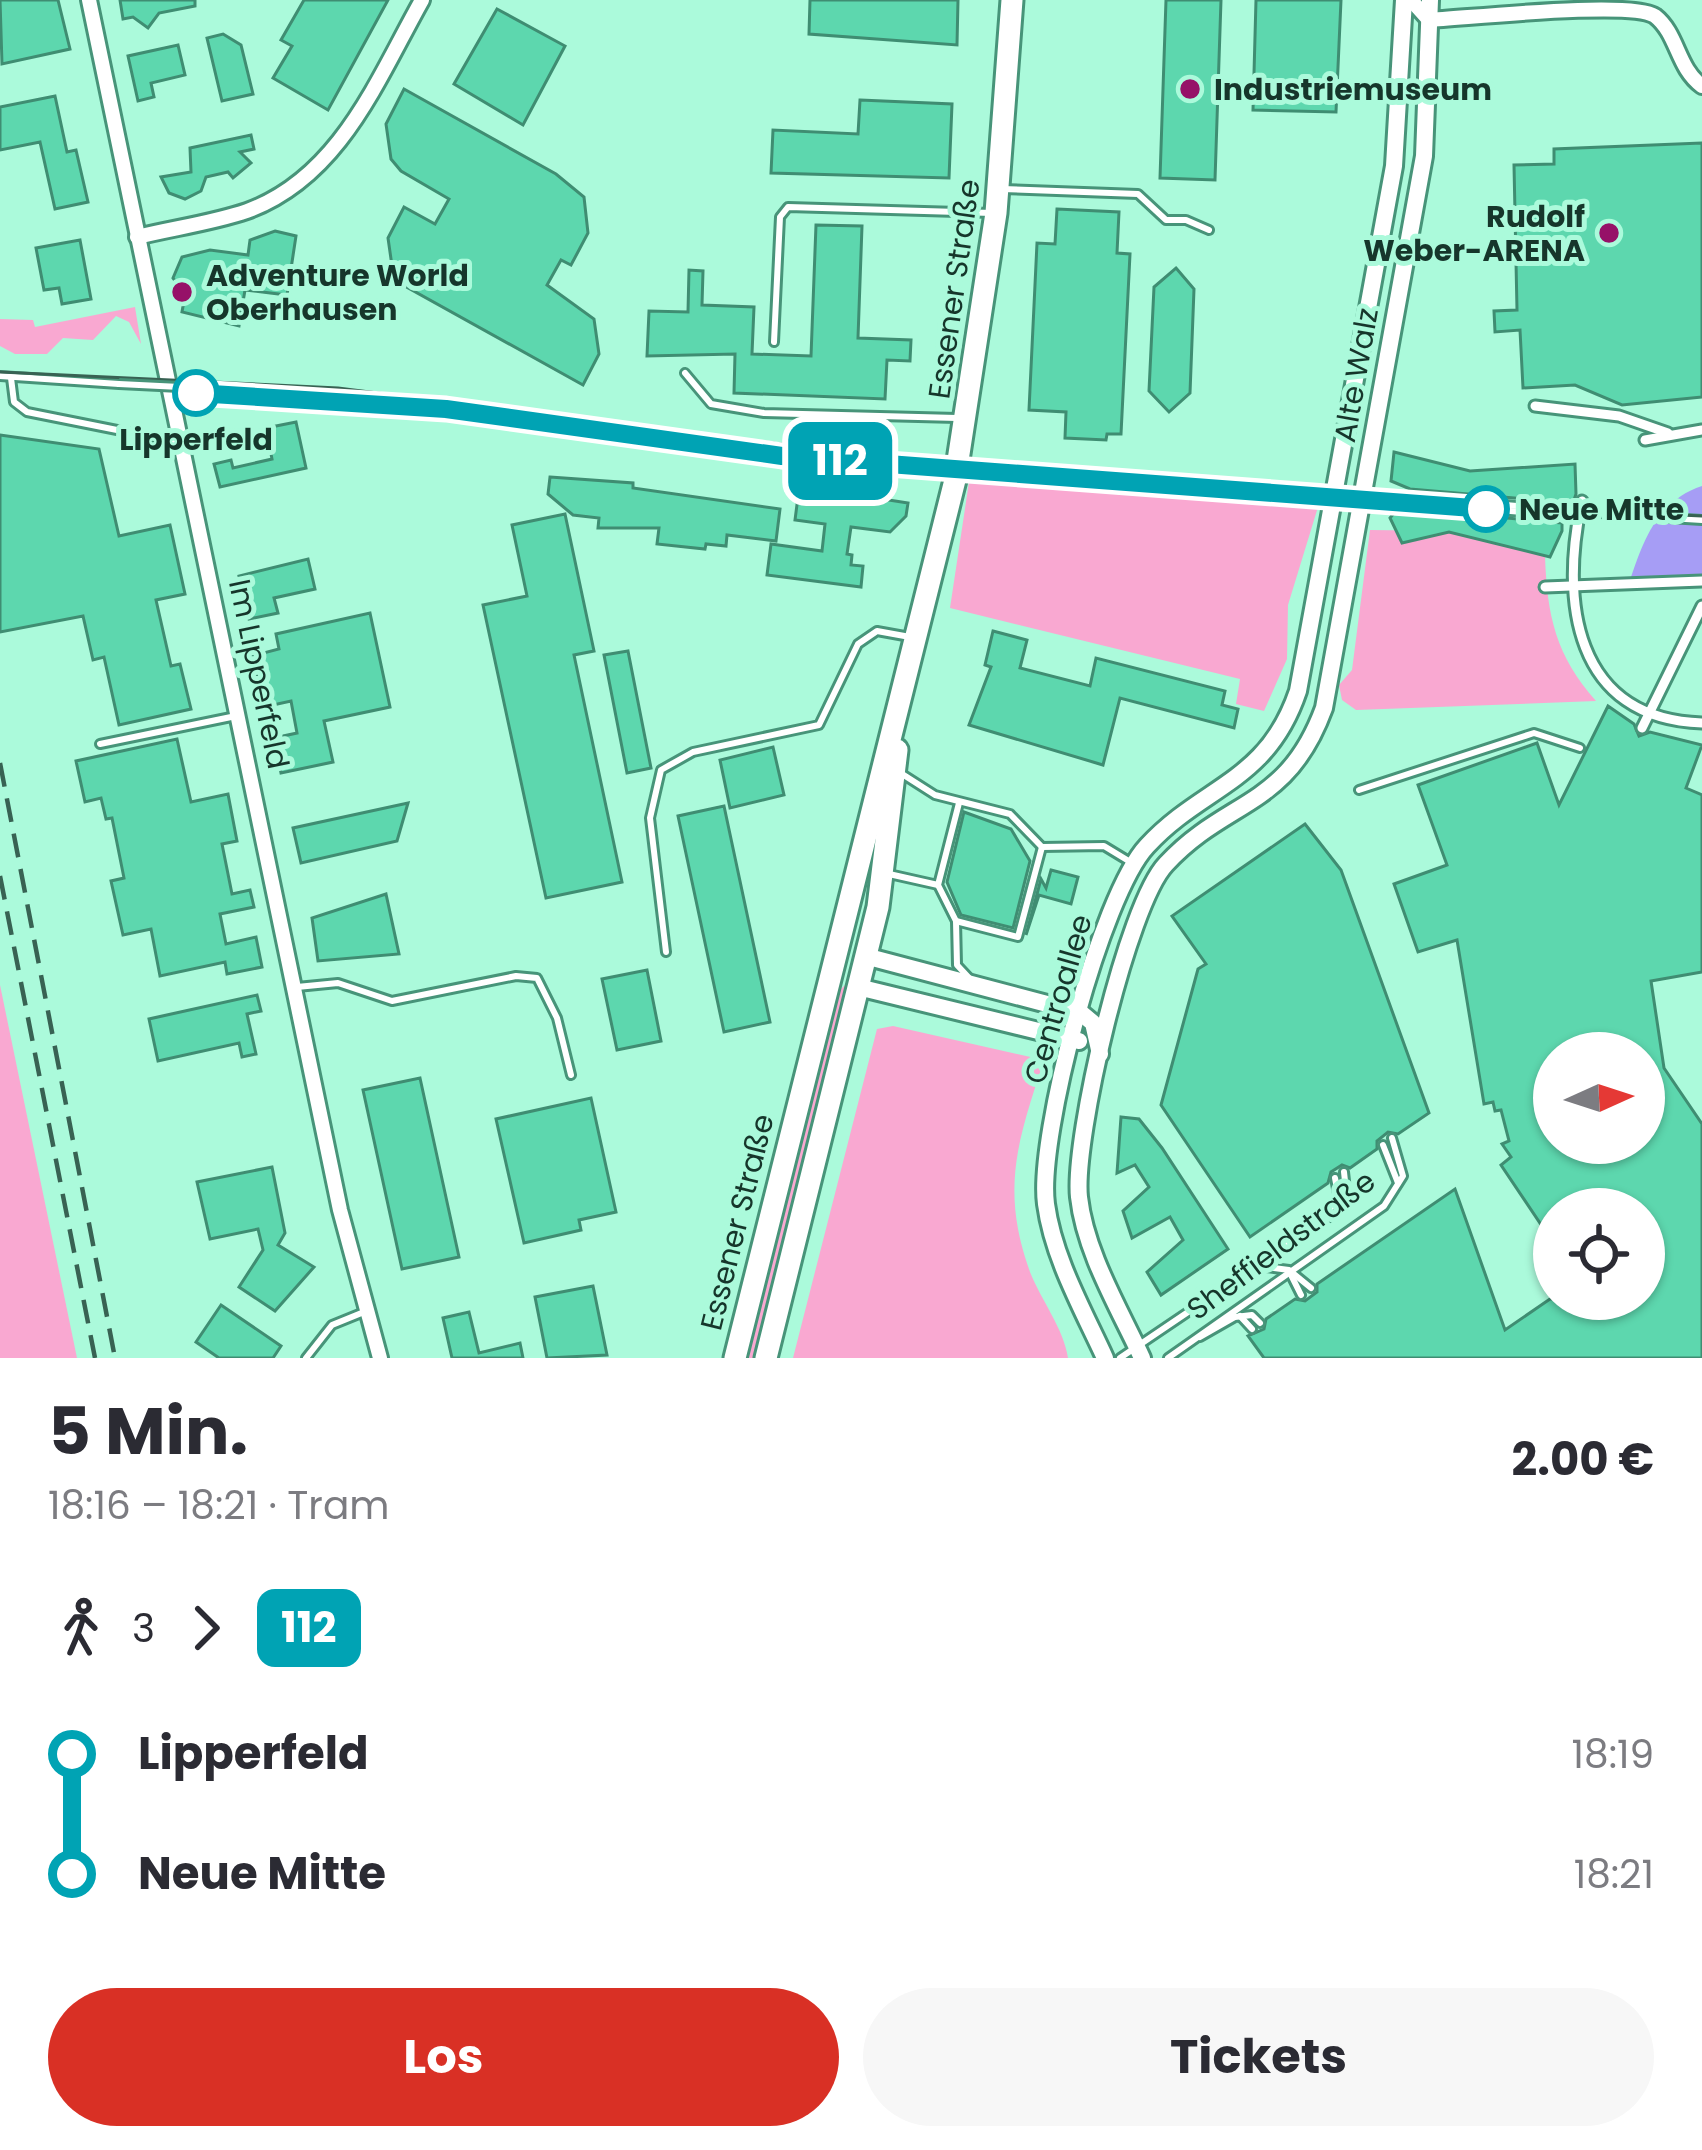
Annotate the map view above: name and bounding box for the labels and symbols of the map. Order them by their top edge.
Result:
place label: Industriemuseum [1214,68,1492,111]
marker: Industriemuseum [1177,76,1203,102]
street label: Essener Straße [917,176,991,402]
place label: Rudolf Weber-ARENA [1363,195,1585,272]
marker: Rudolf Weber-ARENA [1596,220,1622,246]
place label: Adventure World Oberhausen [206,254,469,331]
marker: Adventure World Oberhausen [169,279,195,305]
street label: Alte Walz [1323,304,1389,446]
marker: Lipperfeld [174,371,218,415]
place label: Lipperfeld [119,418,273,461]
line badge: 112 [771,422,909,500]
marker: Neue Mitte [1464,487,1508,531]
place label: Neue Mitte [1519,488,1684,531]
street label: Im Lipperfeld [218,575,300,773]
street label: Centroallee [1013,909,1103,1089]
north arrow [1533,1032,1665,1164]
street label: Essener Straße [689,1109,785,1335]
street label: Sheffieldstraße [1178,1160,1384,1330]

